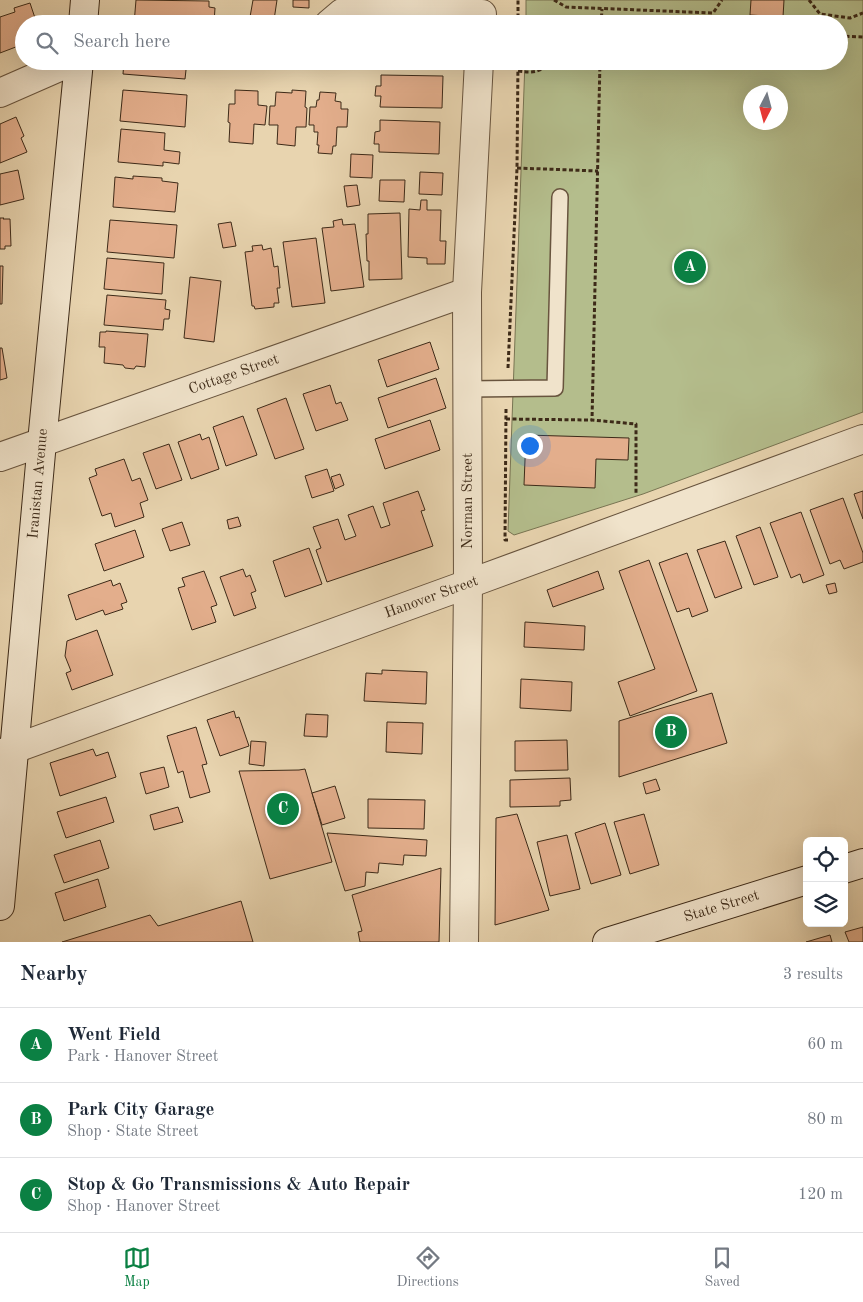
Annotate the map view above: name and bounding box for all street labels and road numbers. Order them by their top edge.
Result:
street label: Cottage Street [187,352,281,397]
street label: Iranistan Avenue [26,428,51,540]
street label: Norman Street [461,453,476,549]
street label: Hanover Street [383,573,480,621]
street label: State Street [682,888,761,925]

